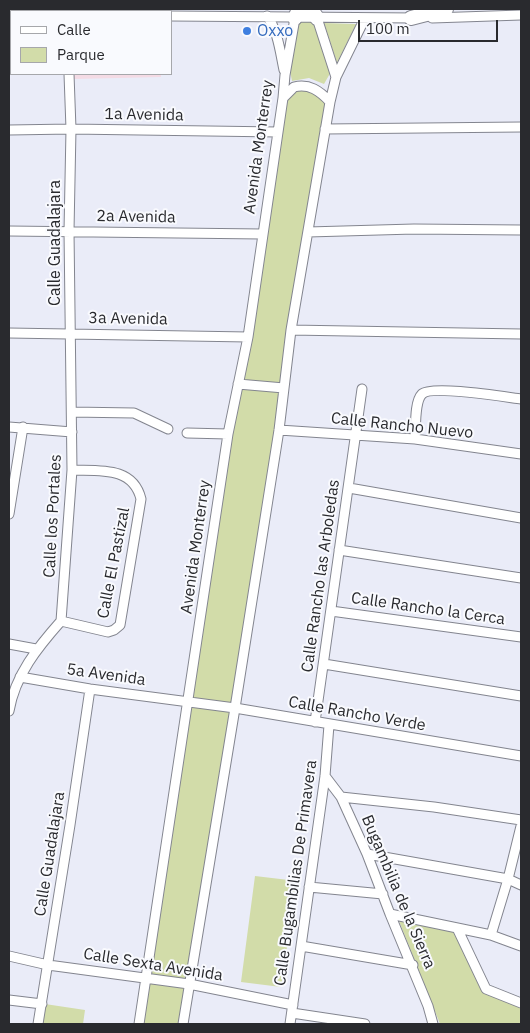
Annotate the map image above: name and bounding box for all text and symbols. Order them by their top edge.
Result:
legend [10,10,172,75]
scale bar [360,10,500,42]
text: 100 m [366,19,410,38]
text: Calle [57,20,91,39]
place label: Oxxo [257,21,293,41]
marker: Oxxo [241,25,253,37]
text: Parque [57,45,105,64]
street label: Avenida Monterrey [240,79,278,215]
street label: 1a Avenida [104,105,184,125]
street label: Calle Guadalajara [45,180,65,306]
street label: 2a Avenida [96,207,176,227]
street label: 3a Avenida [88,309,168,329]
street label: Calle Rancho Nuevo [330,409,474,443]
street label: Calle los Portales [40,454,66,578]
street label: Calle Rancho las Arboledas [298,478,344,674]
street label: Avenida Monterrey [177,479,215,615]
street label: Calle El Pastizal [94,506,134,620]
street label: Calle Rancho la Cerca [350,589,506,629]
street label: 5a Avenida [65,660,147,690]
street label: Calle Rancho Verde [287,692,427,736]
street label: Calle Bugambilias De Primavera [271,759,321,987]
street label: Calle Guadalajara [31,790,69,918]
street label: Bugambilia de la Sierra [357,812,439,972]
street label: Calle Sexta Avenida [82,944,224,986]

